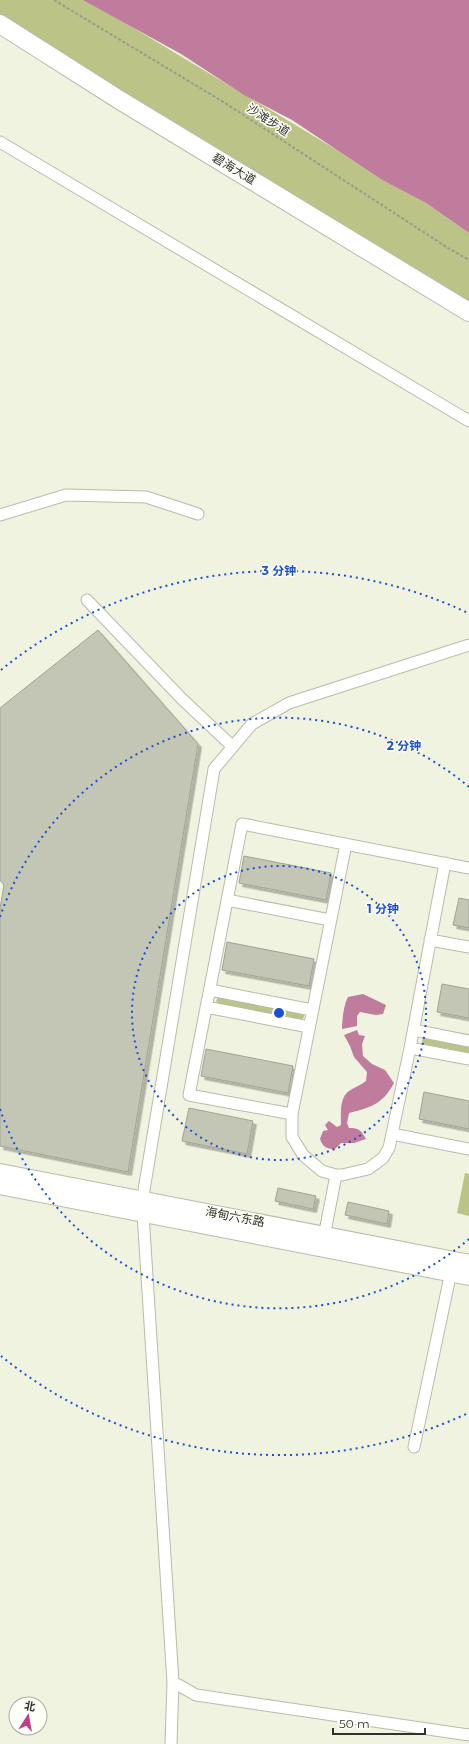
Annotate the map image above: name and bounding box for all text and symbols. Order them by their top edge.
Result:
street label: 沙滩步道 [244,100,292,139]
street label: 碧海大道 [210,150,259,187]
text: 3 分钟 [261,563,296,578]
text: 2 分钟 [387,738,421,753]
text: 1 分钟 [367,901,399,916]
centre of rings [272,1006,286,1020]
street label: 海甸六东路 [204,1203,266,1230]
north arrow [8,1696,48,1736]
text: 北 [23,1698,37,1714]
scale bar [333,1710,425,1736]
text: 50 m [339,1716,370,1731]

